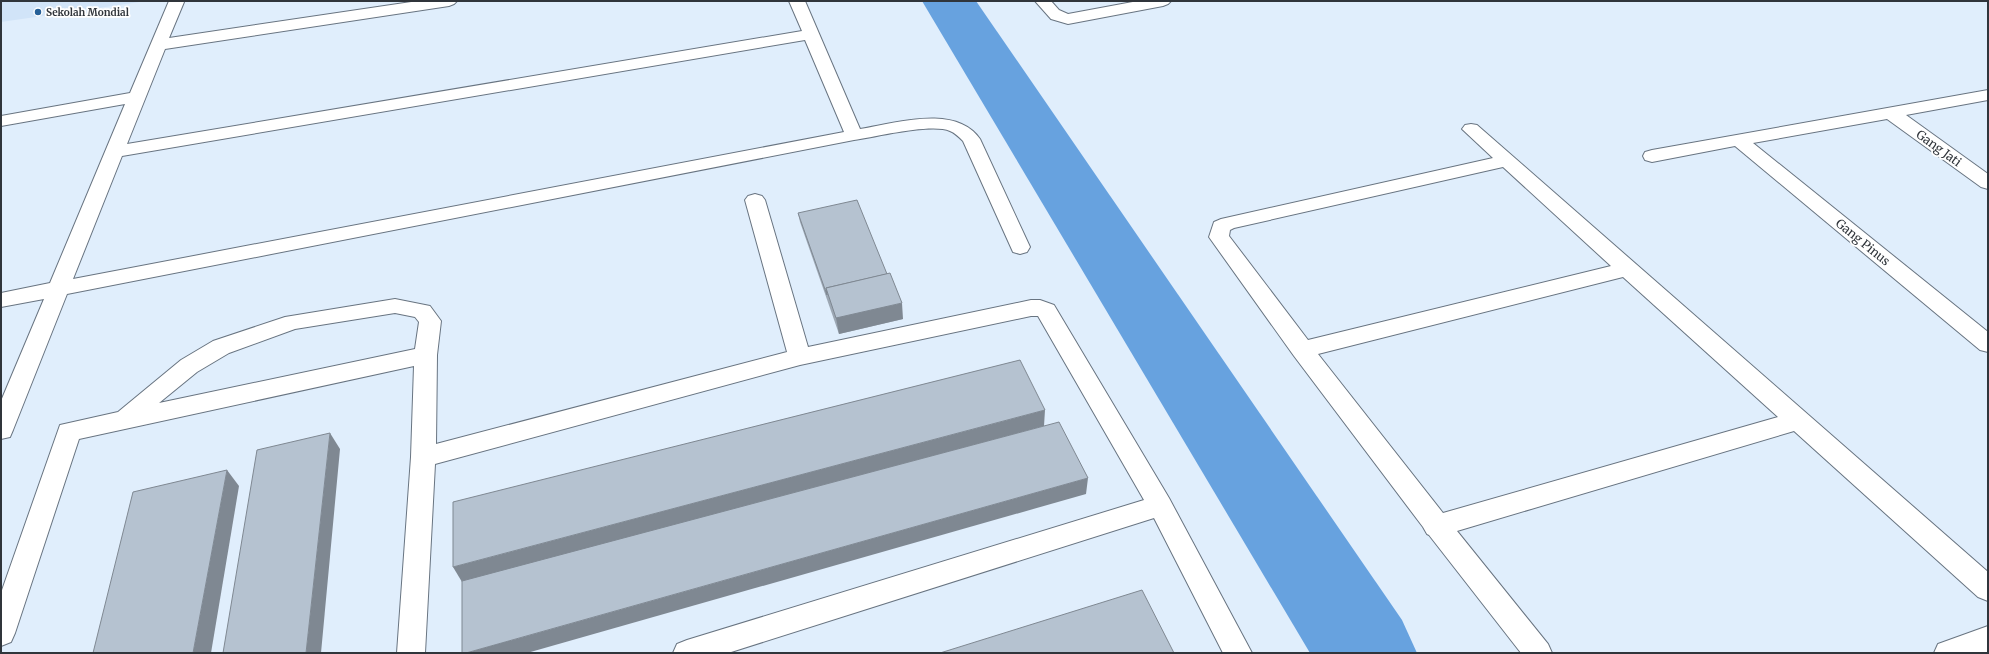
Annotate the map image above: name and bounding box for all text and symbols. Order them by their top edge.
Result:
place label: Sekolah Mondial [46,6,130,19]
marker: Sekolah Mondial [33,7,43,17]
street label: Gang Jati [1914,127,1965,169]
street label: Gang Pinus [1833,216,1893,269]

